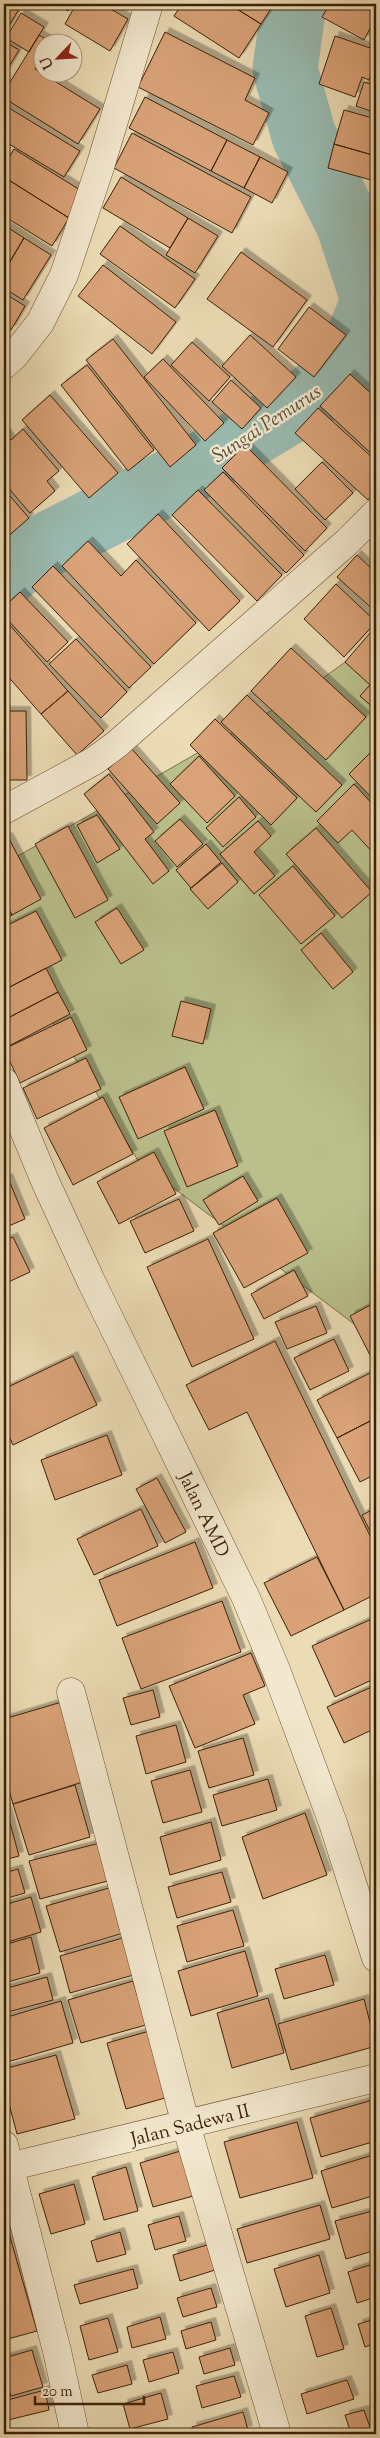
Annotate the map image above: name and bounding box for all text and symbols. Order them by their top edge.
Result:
north arrow [32,32,82,82]
text: U [36,53,60,72]
water label: Sungai Pemurus [207,379,328,471]
street label: Jalan AMD [170,1467,235,1562]
street label: Jalan Sadewa II [127,2099,253,2155]
scale bar [35,2373,144,2405]
text: 20 m [42,2382,73,2403]

